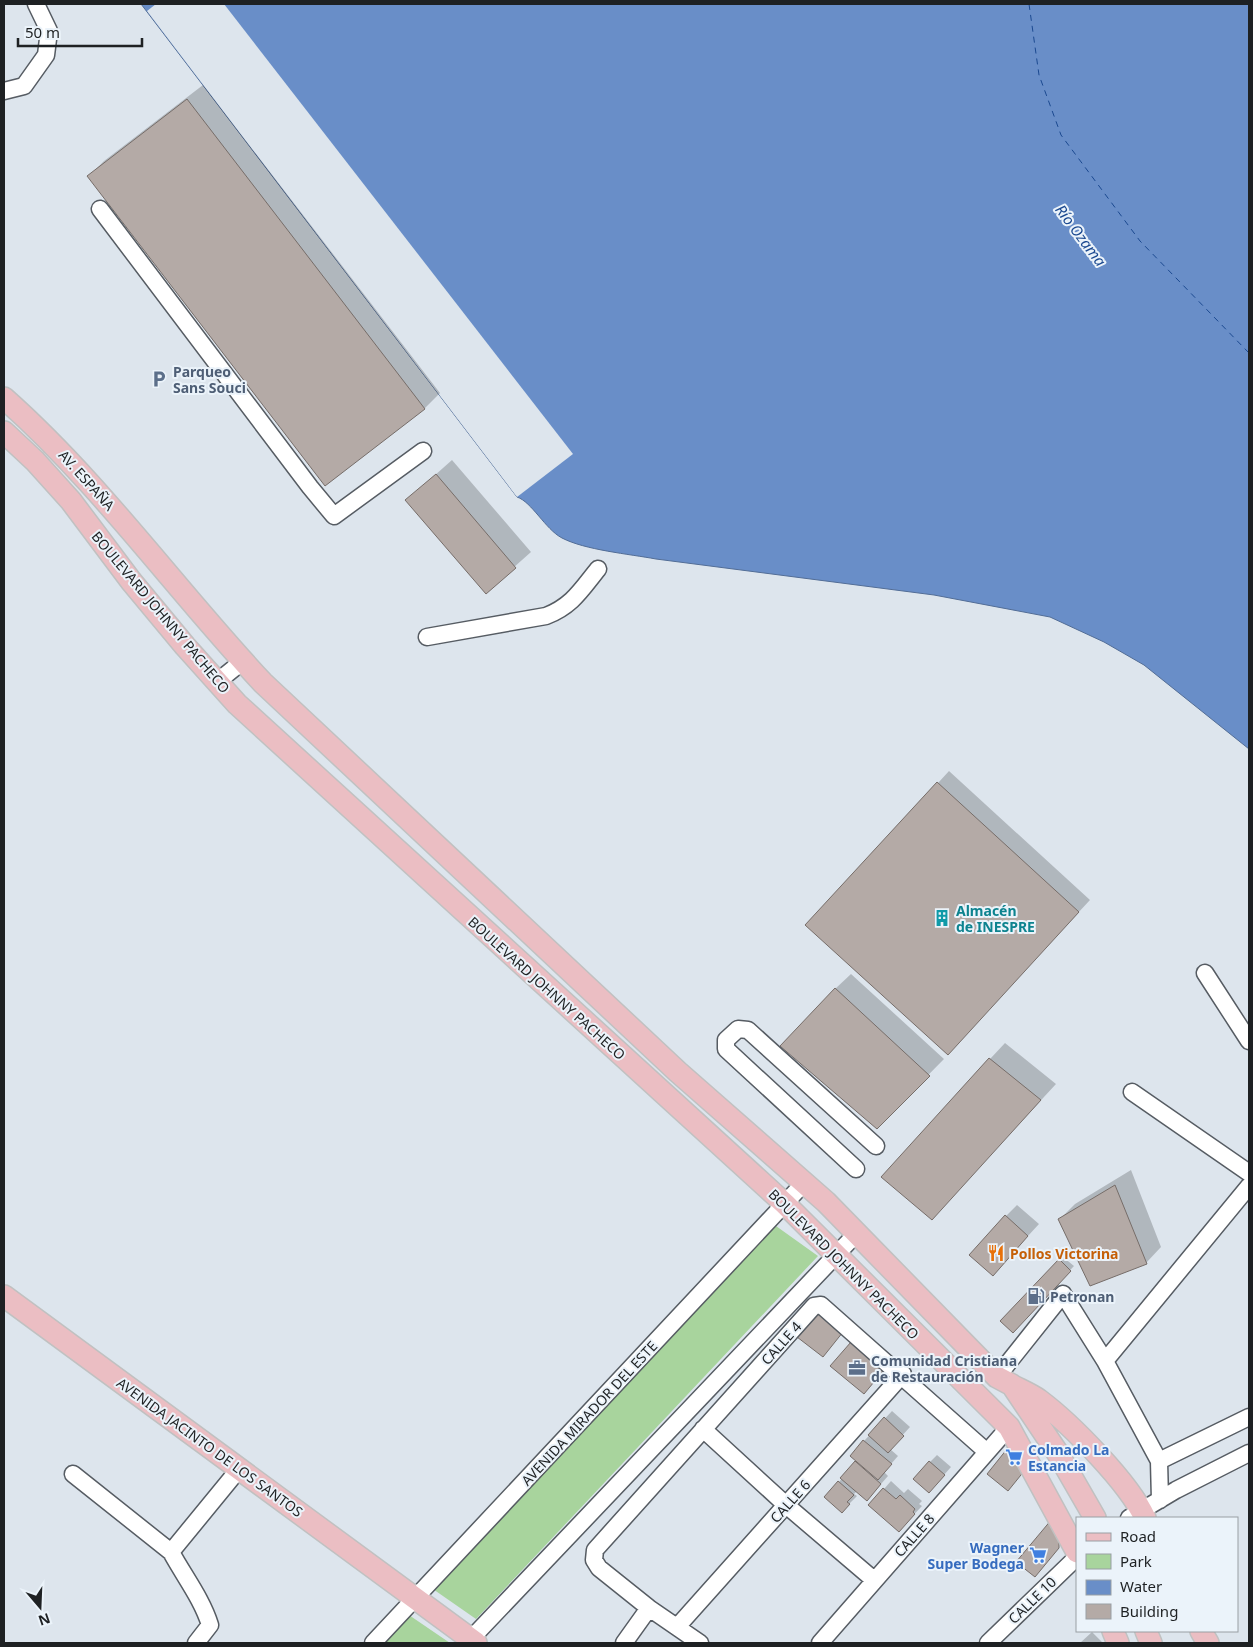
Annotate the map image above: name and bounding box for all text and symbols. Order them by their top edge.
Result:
scale bar [18,15,141,47]
text: 50 m [25,22,60,42]
water label: Río Ozama [1051,200,1111,270]
place label: Parqueo Sans Souci [173,362,246,397]
parking icon: Parqueo Sans Souci [149,369,169,389]
street label: AV. ESPAÑA [55,446,119,514]
street label: BOULEVARD JOHNNY PACHECO [88,527,234,697]
place label: Almacén de INESPRE [956,901,1035,936]
building icon: Almacén de INESPRE [932,908,952,928]
street label: BOULEVARD JOHNNY PACHECO [464,912,630,1064]
street label: BOULEVARD JOHNNY PACHECO [765,1185,923,1343]
restaurant icon: Pollos Victorina [986,1243,1006,1263]
place label: Pollos Victorina [1010,1244,1118,1263]
fuel station icon: Petronan [1026,1286,1046,1306]
place label: Petronan [1050,1287,1114,1306]
street label: CALLE 4 [757,1317,805,1369]
street label: AVENIDA MIRADOR DEL ESTE [517,1337,661,1489]
place label: Comunidad Cristiana de Restauración [871,1351,1017,1386]
office icon: Comunidad Cristiana de Restauración [847,1358,867,1378]
street label: AVENIDA JACINTO DE LOS SANTOS [113,1373,307,1521]
place label: Colmado La Estancia [1028,1440,1109,1475]
supermarket icon: Colmado La Estancia [1004,1447,1024,1467]
street label: CALLE 6 [766,1475,814,1527]
street label: CALLE 8 [890,1509,938,1561]
legend [1076,1517,1238,1632]
text: Road [1120,1526,1156,1546]
place label: Wagner Super Bodega [928,1538,1025,1573]
supermarket icon: Wagner Super Bodega [1028,1545,1048,1565]
text: Park [1120,1551,1152,1571]
street label: CALLE 10 [1004,1572,1060,1628]
text: Water [1120,1576,1162,1596]
north arrow [15,1582,65,1632]
text: Building [1120,1601,1178,1621]
text: N [36,1609,53,1631]

